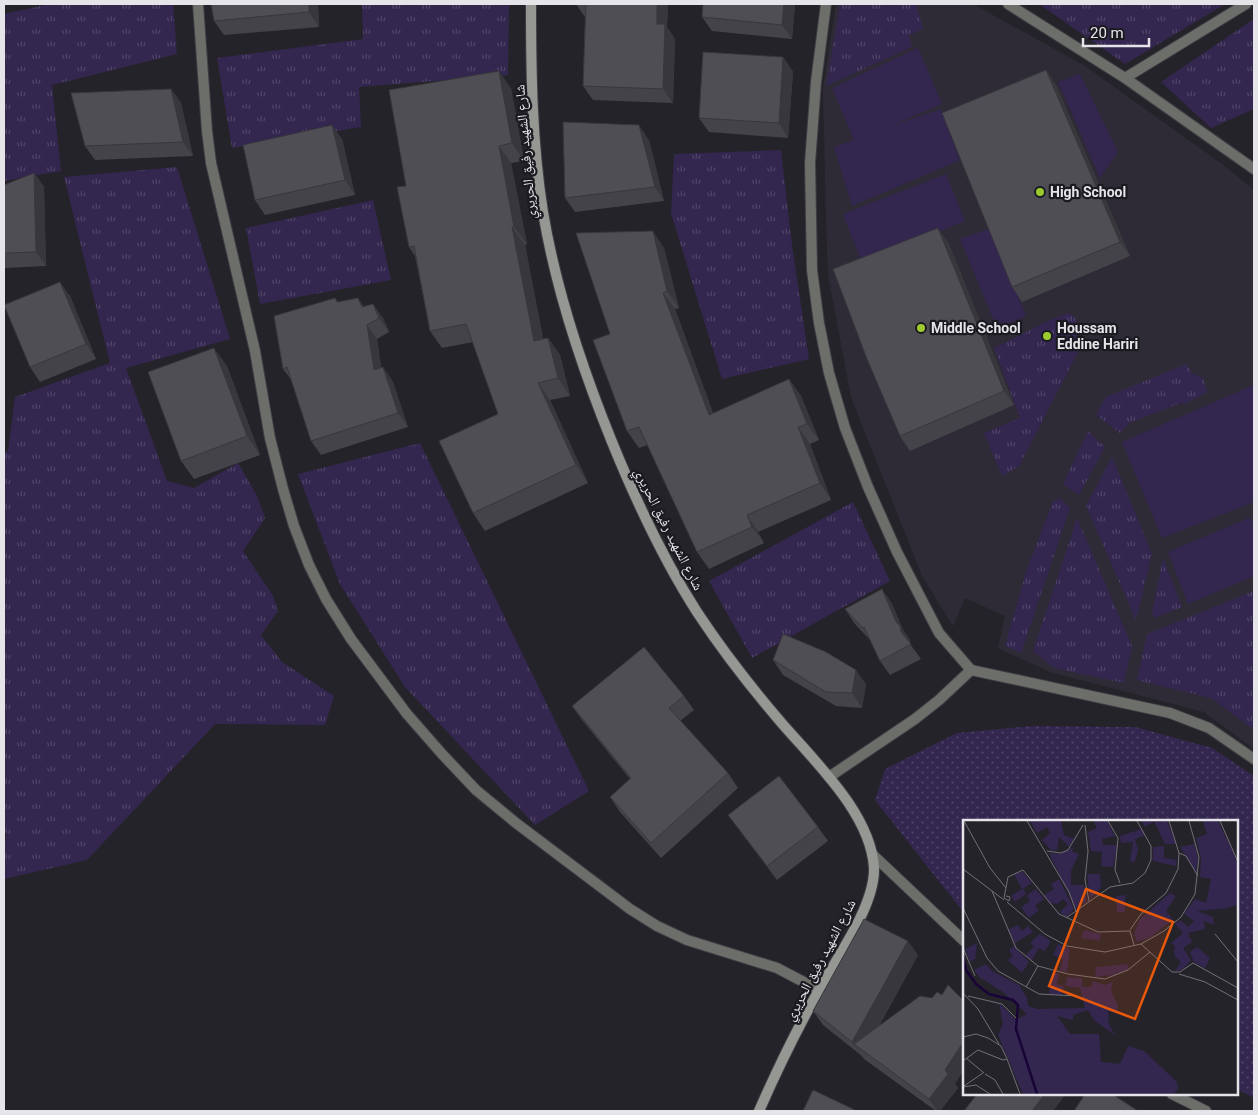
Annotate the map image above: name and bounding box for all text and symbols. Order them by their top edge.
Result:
scale bar [1083,15,1149,47]
text: 20 m [1090,24,1124,42]
street label: شارع الشهيد رفيق الحريري [511,84,542,220]
place label: High School [1050,184,1126,200]
marker: High School [1034,186,1046,198]
place label: Middle School [931,320,1021,336]
place label: Houssam Eddine Hariri [1057,320,1138,352]
marker: Middle School [915,322,927,334]
marker: Houssam Eddine Hariri [1041,330,1053,342]
street label: شارع الشهيد رفيق الحريري [628,465,707,595]
inset map [963,820,1238,1095]
street label: شارع الشهيد رفيق الحريري [781,897,862,1025]

